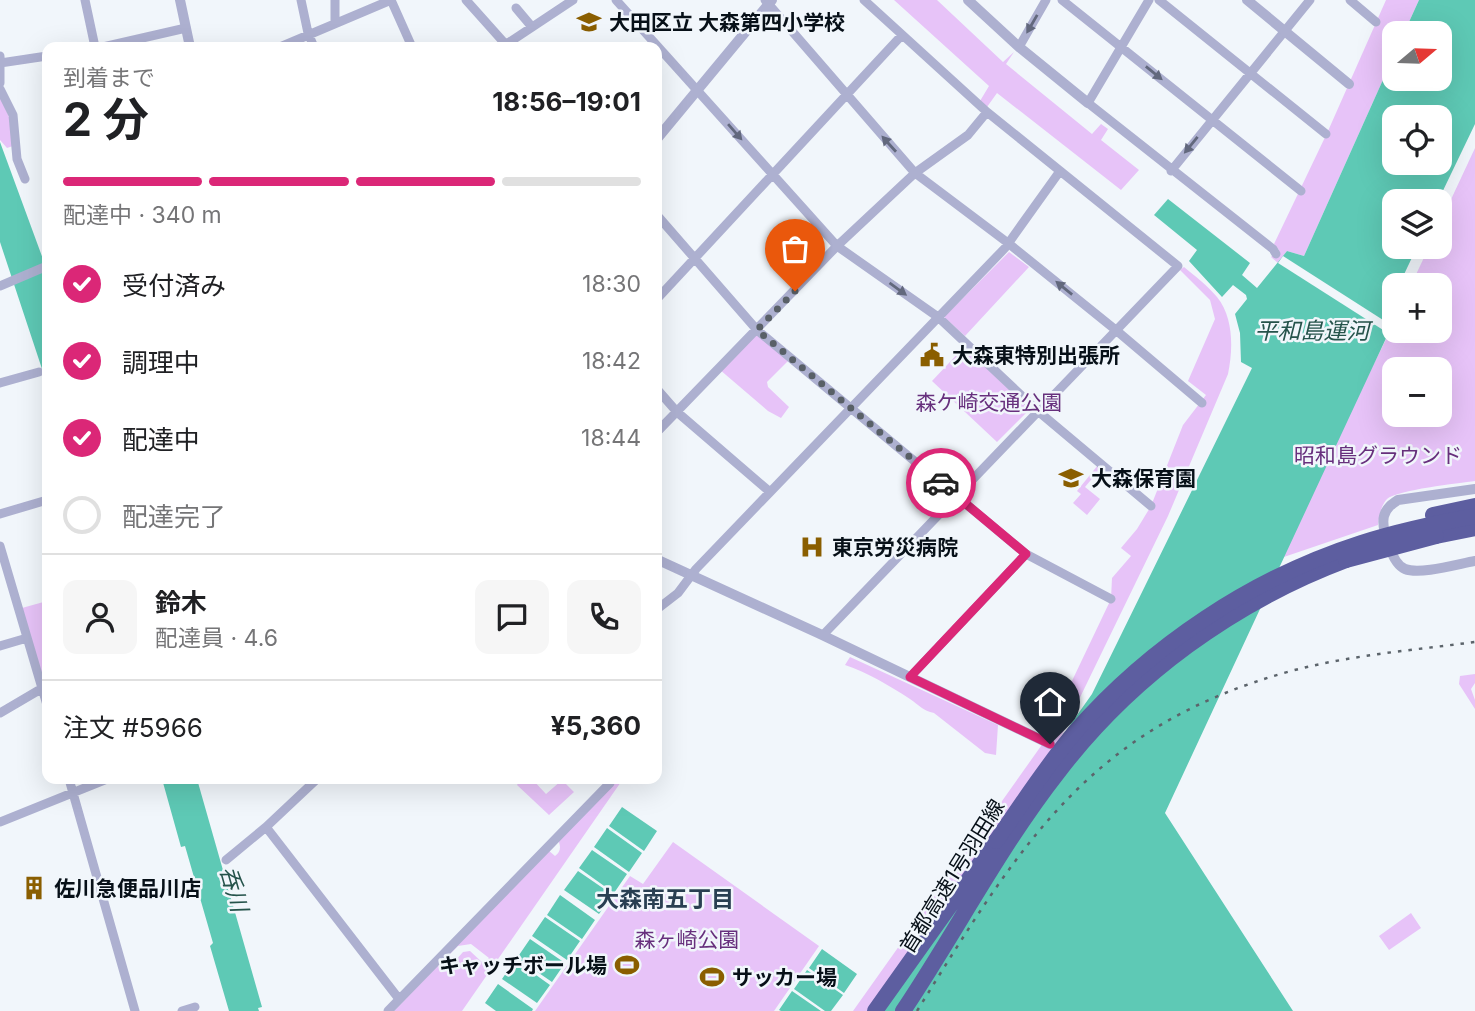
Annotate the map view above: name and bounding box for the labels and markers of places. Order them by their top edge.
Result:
school or university icon: 大田区立 大森第四小学校 [575,8,603,36]
place label: 大田区立 大森第四小学校 [609,10,845,35]
pin [765,219,825,291]
public building icon: 大森東特別出張所 [918,341,946,369]
place label: 大森東特別出張所 [952,343,1120,368]
school or university icon: 大森保育園 [1057,464,1085,492]
place label: 大森保育園 [1091,466,1196,491]
hospital icon: 東京労災病院 [798,533,826,561]
place label: 東京労災病院 [832,535,958,560]
pin [1020,672,1080,744]
building icon: 佐川急便品川店 [20,874,48,902]
place label: 佐川急便品川店 [54,876,201,901]
sports icon: キャッチボール場 [613,951,641,979]
place label: キャッチボール場 [439,953,607,978]
sports icon: サッカー場 [698,963,726,991]
place label: サッカー場 [732,965,837,990]

